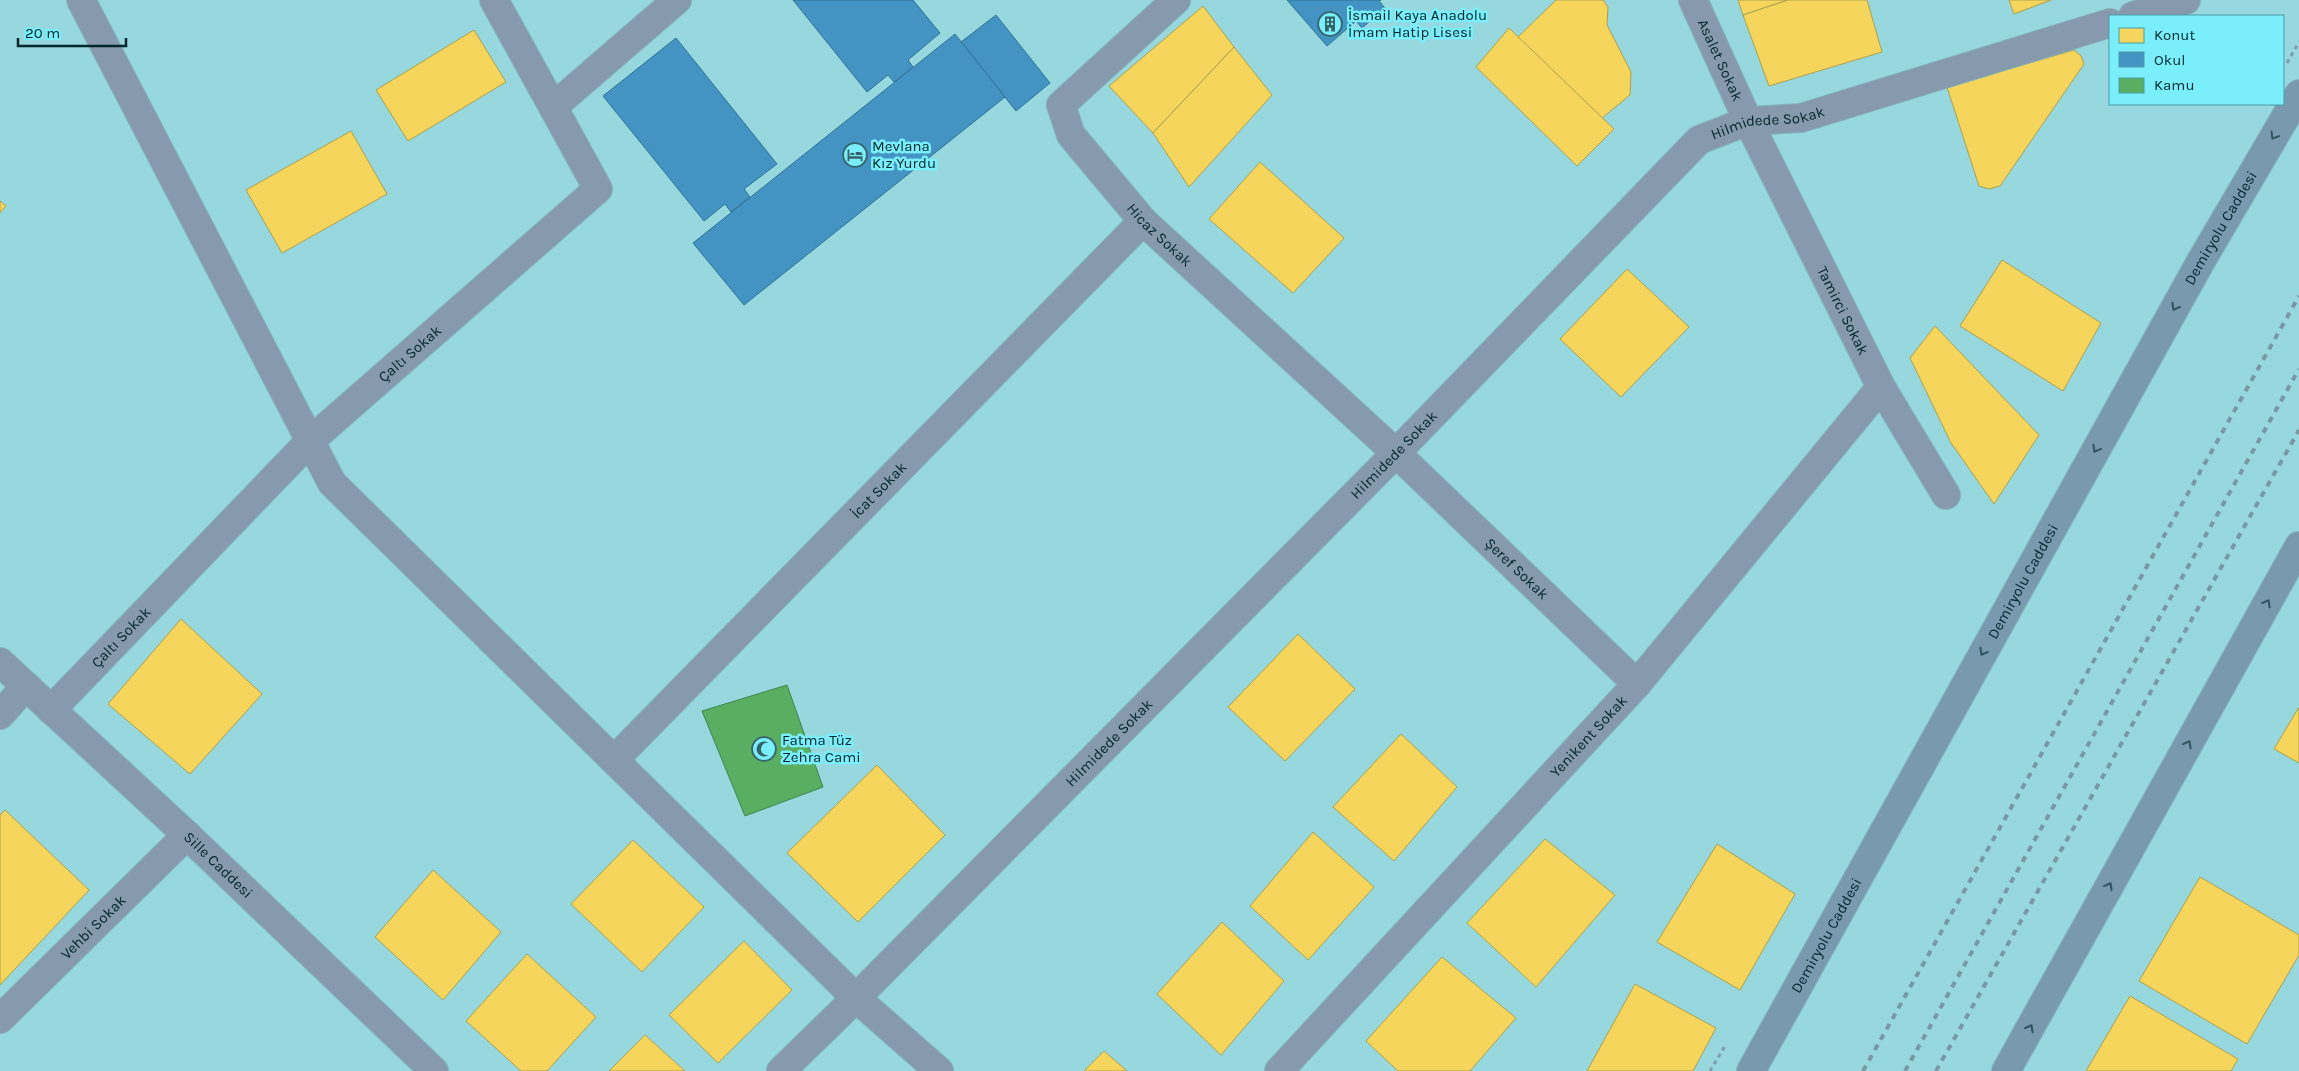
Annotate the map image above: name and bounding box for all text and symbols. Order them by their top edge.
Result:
place label: İsmail Kaya Anadolu İmam Hatip Lisesi [1348,6,1487,41]
building icon: İsmail Kaya Anadolu İmam Hatip Lisesi [1317,11,1343,37]
scale bar [18,15,125,47]
legend [2109,15,2284,105]
street label: Asalet Sokak [1694,16,1747,104]
text: 20 m [25,24,60,42]
text: Konut [2154,26,2195,44]
text: Okul [2154,51,2185,69]
text: Kamu [2154,76,2195,94]
street label: Hilmidede Sokak [1708,102,1827,144]
one-way arrow [2271,131,2281,140]
place label: Mevlana Kız Yurdu [872,137,936,172]
hotel icon: Mevlana Kız Yurdu [842,142,868,168]
street label: Demiryolu Caddesi [2180,168,2261,288]
street label: Hicaz Sokak [1123,200,1196,270]
street label: Tamirci Sokak [1813,263,1873,358]
one-way arrow [2171,301,2181,310]
street label: Çaltı Sokak [375,321,445,386]
street label: Hilmidede Sokak [1347,407,1441,503]
one-way arrow [2092,444,2102,453]
street label: İcat Sokak [847,458,910,522]
street label: Demiryolu Caddesi [1984,521,2062,642]
street label: Şeref Sokak [1481,534,1552,603]
one-way arrow [2261,599,2271,608]
street label: Çaltı Sokak [88,603,155,672]
one-way arrow [1979,647,1989,656]
street label: Yenikent Sokak [1546,691,1631,781]
street label: Hilmidede Sokak [1062,695,1156,790]
place label: Fatma Tüz Zehra Cami [782,731,861,766]
mosque icon: Fatma Tüz Zehra Cami [751,736,777,762]
one-way arrow [2182,741,2192,750]
street label: Sille Caddesi [180,828,257,902]
street label: Demiryolu Caddesi [1787,875,1865,996]
one-way arrow [2103,883,2113,892]
street label: Vehbi Sokak [57,891,130,963]
one-way arrow [2024,1025,2034,1034]

